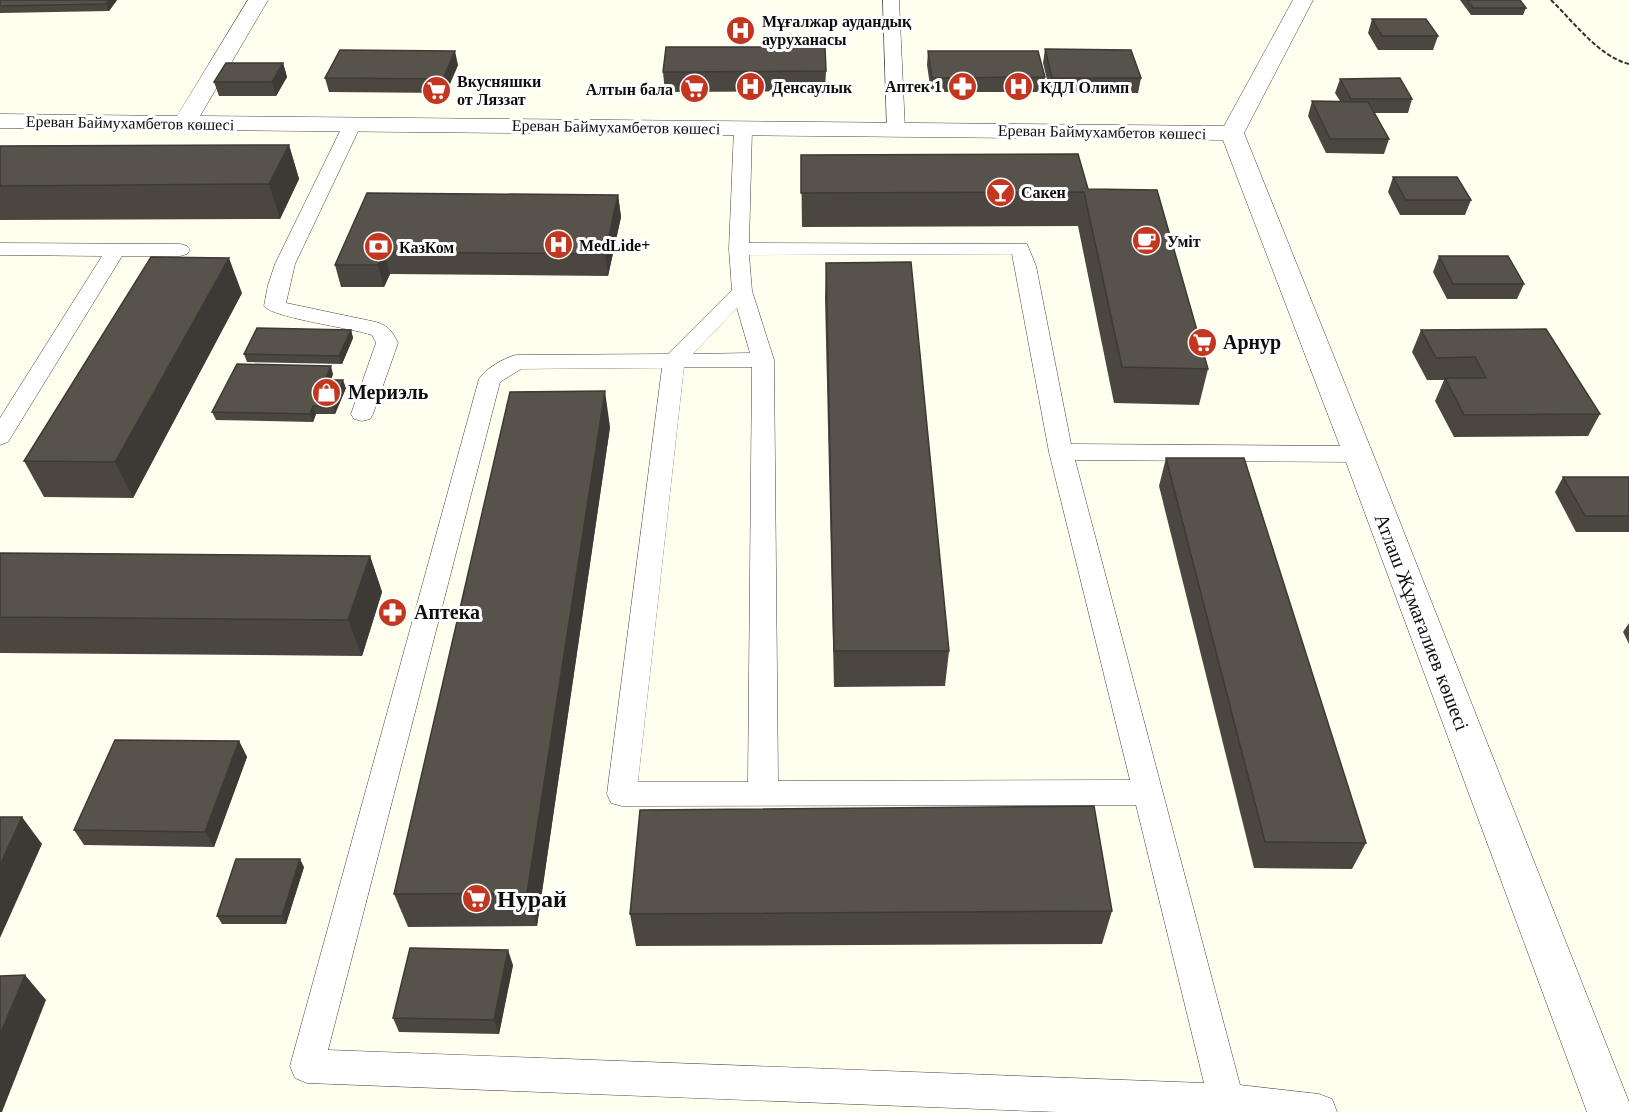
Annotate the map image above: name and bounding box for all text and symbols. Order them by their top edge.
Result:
place label: Мұғалжар аудандық ауруханасы [762,13,912,49]
hospital icon: Мұғалжар аудандық ауруханасы [725,14,757,46]
pharmacy icon: Аптек 1 [947,70,979,102]
hospital icon: Денсаулык [735,71,767,103]
hospital icon: КДЛ Олимп [1003,71,1035,103]
place label: Вкусняшки от Ляззат [457,73,541,108]
supermarket icon: Алтын бала [678,73,710,105]
supermarket icon: Вкусняшки от Ляззат [420,74,452,106]
place label: Аптек 1 [885,78,942,95]
place label: Денсаулык [772,79,853,97]
place label: КДЛ Олимп [1040,79,1129,97]
place label: Алтын бала [586,81,673,98]
street label: Ереван Баймухамбетов көшесі [26,113,235,134]
street label: Ереван Баймухамбетов көшесі [512,117,721,138]
street label: Ереван Баймухамбетов көшесі [998,122,1207,143]
bar icon: Сакен [984,176,1016,208]
place label: Сакен [1021,184,1066,201]
cafe icon: Умiт [1130,225,1162,257]
hospital icon: MedLide+ [542,229,574,261]
bank icon: КазКом [362,231,394,263]
place label: Умiт [1167,233,1201,250]
place label: MedLide+ [579,237,650,254]
place label: КазКом [399,239,454,256]
supermarket icon: Арнур [1186,326,1218,358]
place label: Арнур [1223,331,1281,354]
shop icon: Мериэль [311,376,343,408]
place label: Мериэль [348,381,429,404]
street label: Атлаш Жұмағалиев көшесі [1370,510,1474,734]
pharmacy icon: Аптека [377,596,409,628]
place label: Аптека [414,601,480,623]
supermarket icon: Нурай [460,883,492,915]
place label: Нурай [497,886,567,912]

